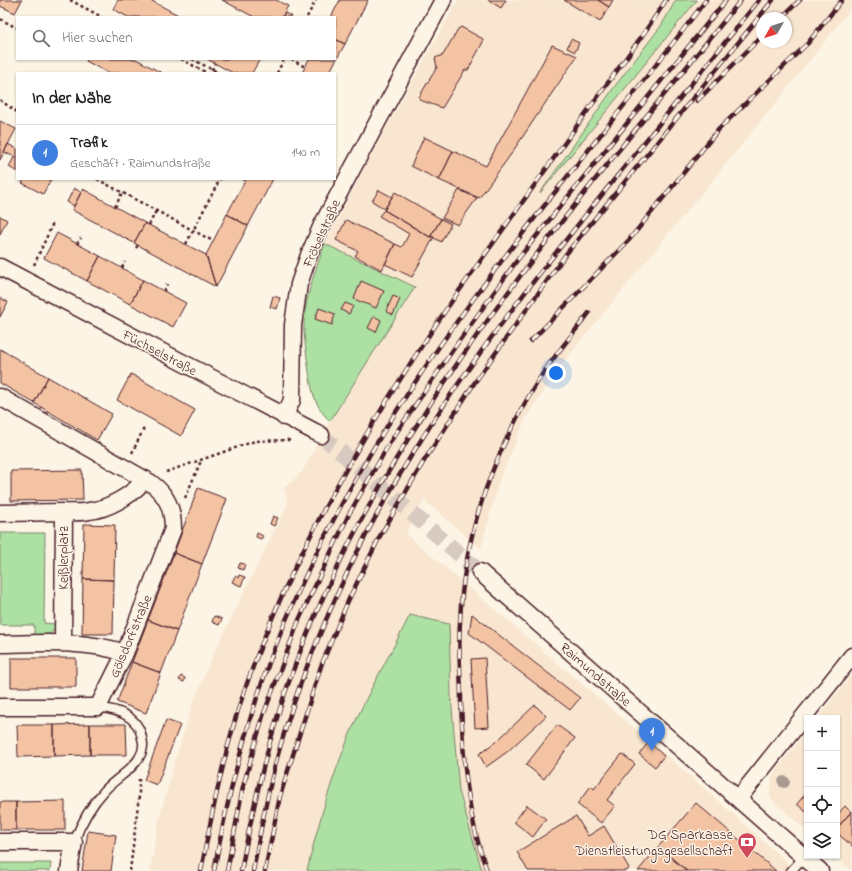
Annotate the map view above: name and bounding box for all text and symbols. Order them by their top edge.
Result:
north arrow [756,12,792,48]
search box [16,16,336,60]
icon: search [30,27,52,49]
text: Hier suchen [62,27,133,49]
text: In der Nähe [32,86,111,111]
text: Trafik [70,132,108,154]
text: 1 [43,143,47,162]
text: 140 m [292,143,320,162]
text: Geschäft · Raimundstraße [70,154,211,173]
street label: Fröbelstraße [298,196,347,272]
street label: Füchselstraße [117,324,201,382]
your location [546,363,566,383]
street label: Keißlerplatz [54,526,75,590]
street label: Gölsdorfstraße [104,591,159,681]
street label: Raimundstraße [555,638,636,713]
map controls [804,715,840,859]
button: + [804,715,840,751]
pin: 1 [639,718,665,751]
button: − [804,751,840,787]
button: locate [804,787,840,823]
button: layers [804,823,840,859]
place label: DG Sparkasse Dienstleistungsgesellschaft [574,825,734,863]
bank icon: DG Sparkasse Dienstleistungsgesellschaft [736,831,758,859]

